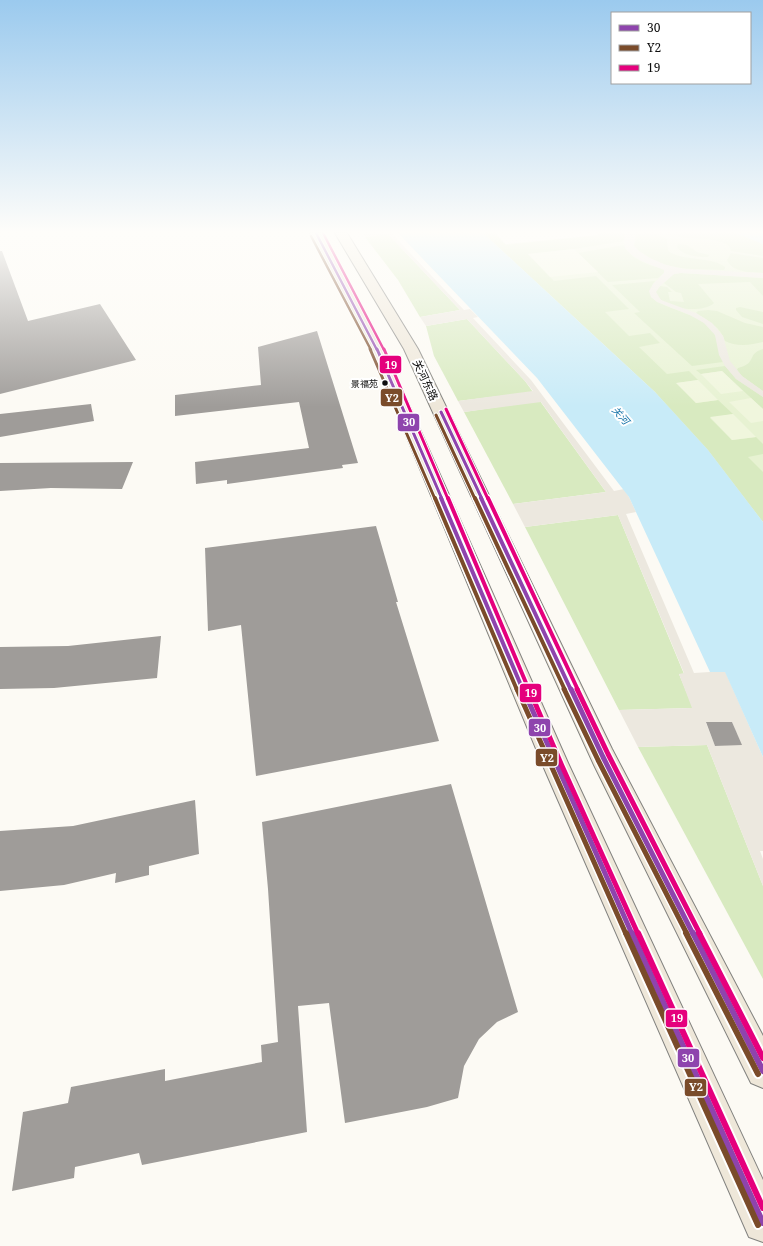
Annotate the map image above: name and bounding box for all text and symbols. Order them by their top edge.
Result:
legend [611,12,751,84]
text: 30 [647,19,661,36]
text: Y2 [646,39,661,56]
text: 19 [647,59,660,76]
line badge: 19 [379,355,402,374]
text: 19 [385,357,397,372]
street label: 关河东路 [410,357,442,403]
place label: 景福苑 [351,377,378,390]
marker: 景福苑 [380,378,390,388]
line badge: Y2 [380,388,403,407]
text: Y2 [385,390,399,405]
water label: 关河 [609,403,634,429]
line badge: 30 [397,413,420,432]
text: 30 [403,414,415,429]
line badge: 19 [519,683,542,703]
text: 19 [525,685,537,700]
line badge: 30 [528,718,551,737]
text: 30 [534,720,546,735]
line badge: Y2 [535,748,558,767]
text: Y2 [540,750,554,765]
line badge: 19 [665,1009,688,1028]
text: 19 [671,1010,683,1025]
line badge: 30 [677,1048,700,1068]
text: 30 [682,1050,694,1065]
line badge: Y2 [684,1078,707,1097]
text: Y2 [689,1079,703,1094]

